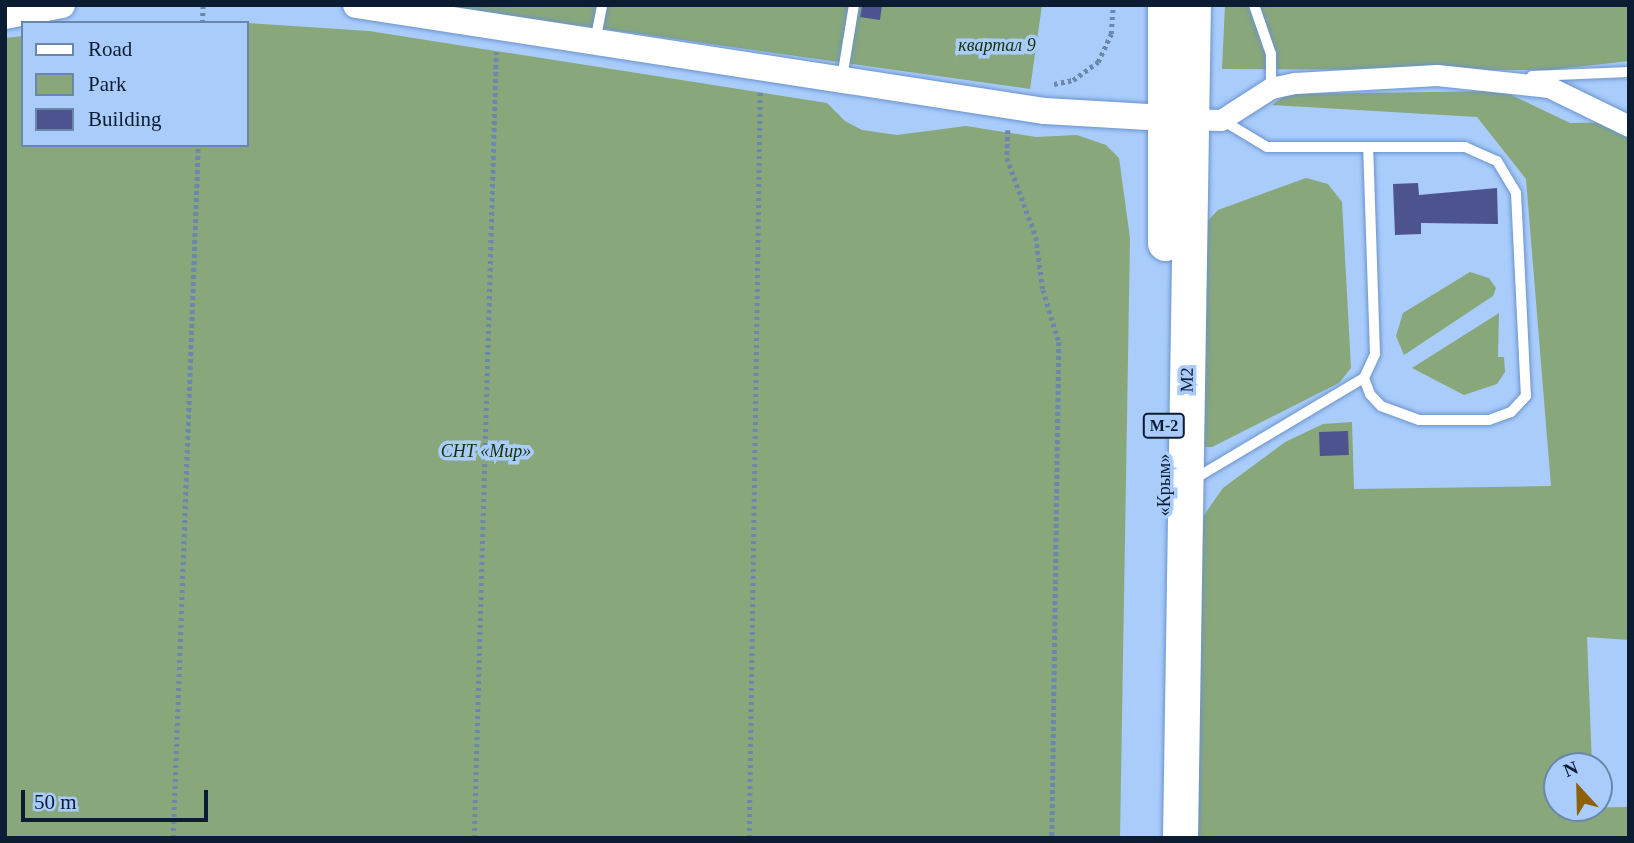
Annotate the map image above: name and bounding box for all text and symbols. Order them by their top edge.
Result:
legend [21,21,248,147]
park label: квартал 9 [958,34,1036,56]
text: Road [88,37,132,61]
text: Park [88,72,127,96]
text: Building [88,107,162,131]
street label: М2 [1176,367,1198,393]
road number: М-2 [1141,414,1187,438]
park label: СНТ «Мир» [441,440,531,462]
street label: «Крым» [1153,454,1175,516]
north arrow [1543,752,1613,822]
text: N [1560,757,1581,781]
scale bar [24,776,212,820]
text: 50 m [34,790,77,814]

